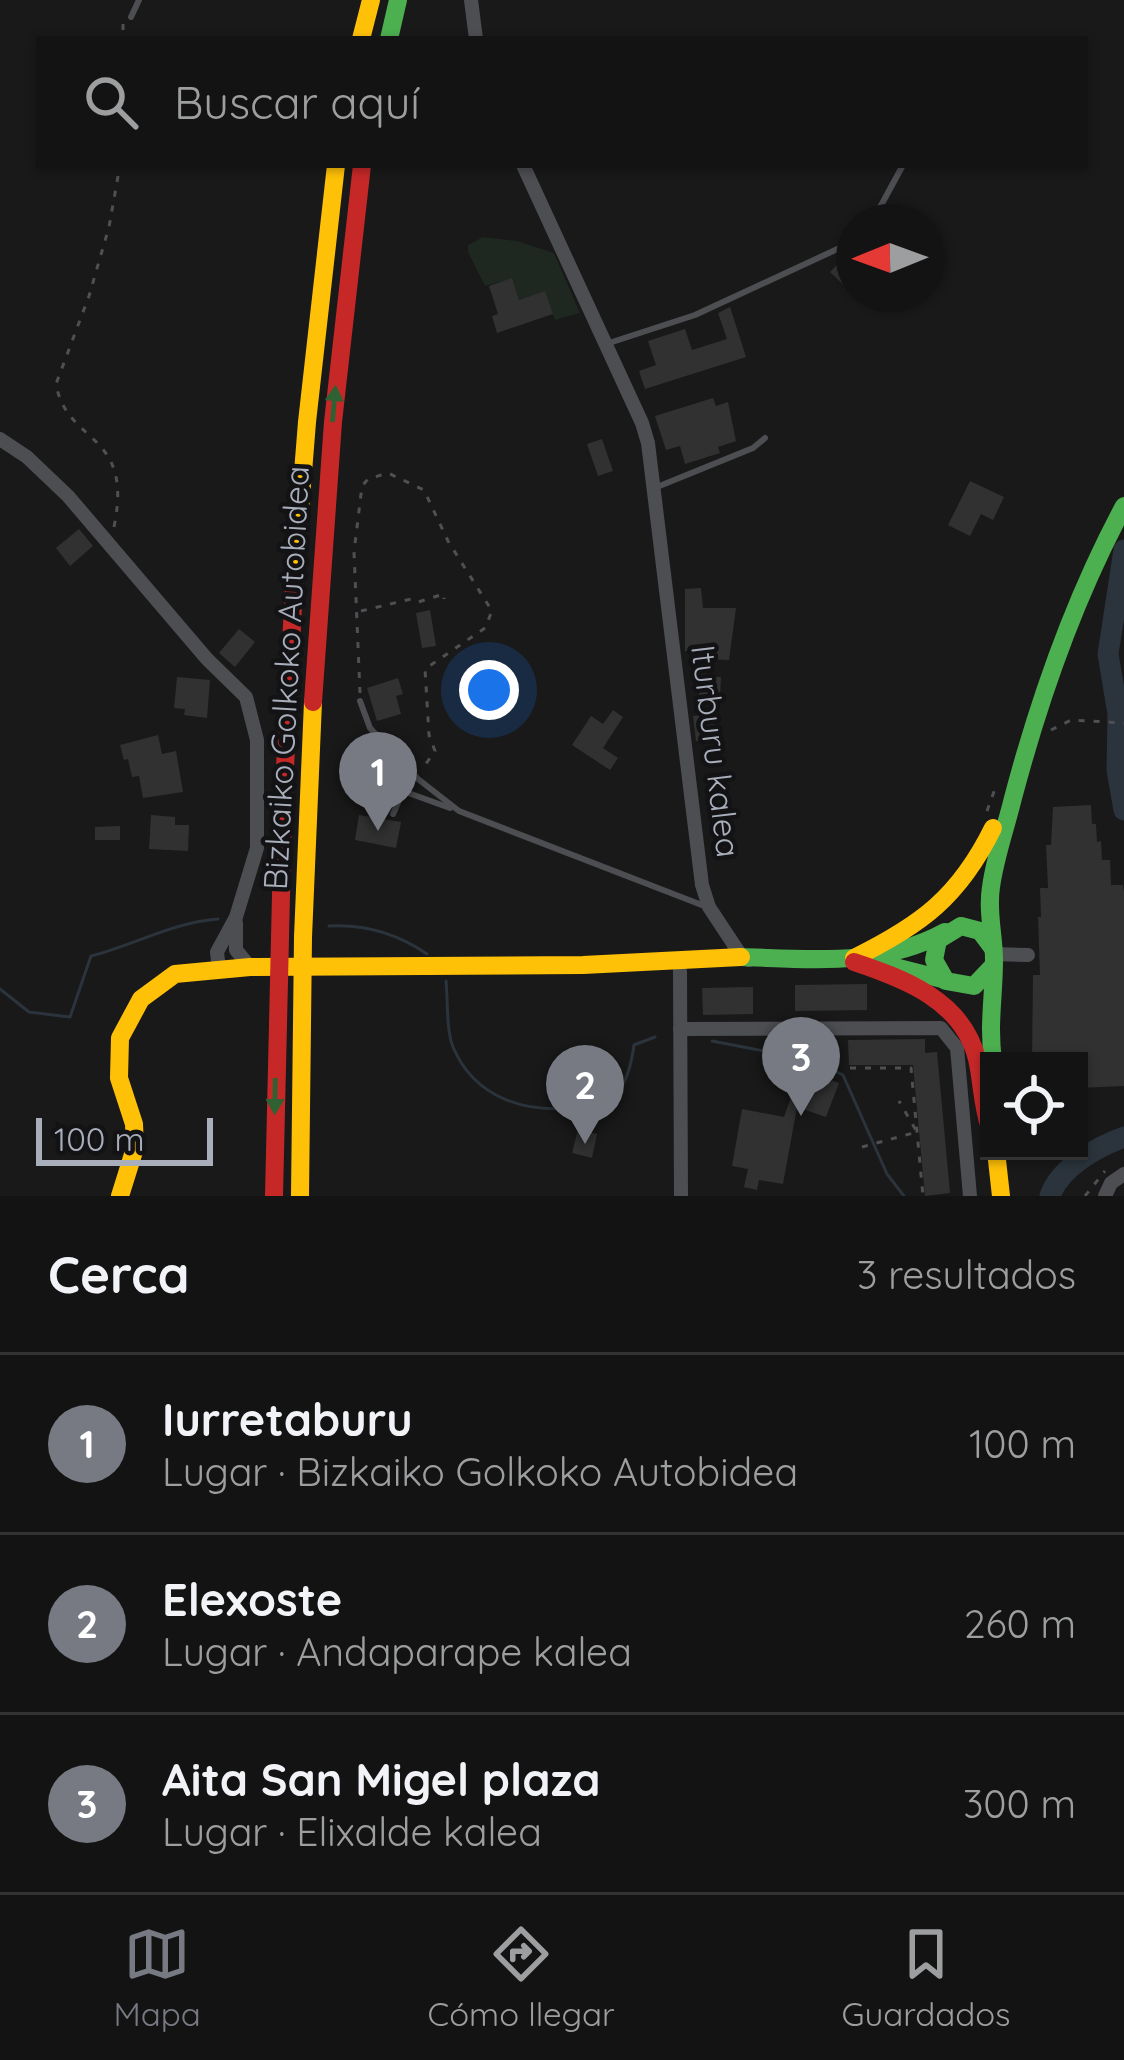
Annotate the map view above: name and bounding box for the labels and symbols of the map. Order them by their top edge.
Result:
north arrow [836,204,944,312]
one-way arrow [324,385,343,422]
street label: Bizkaiko Golkoko Autobidea [254,465,317,891]
street label: Iturburu kalea [683,642,750,860]
your location [459,660,519,720]
pin: 1 [339,732,417,831]
pin: 3 [762,1017,840,1116]
pin: 2 [546,1045,624,1144]
one-way arrow [265,1078,285,1116]
scale bar [36,1112,213,1165]

